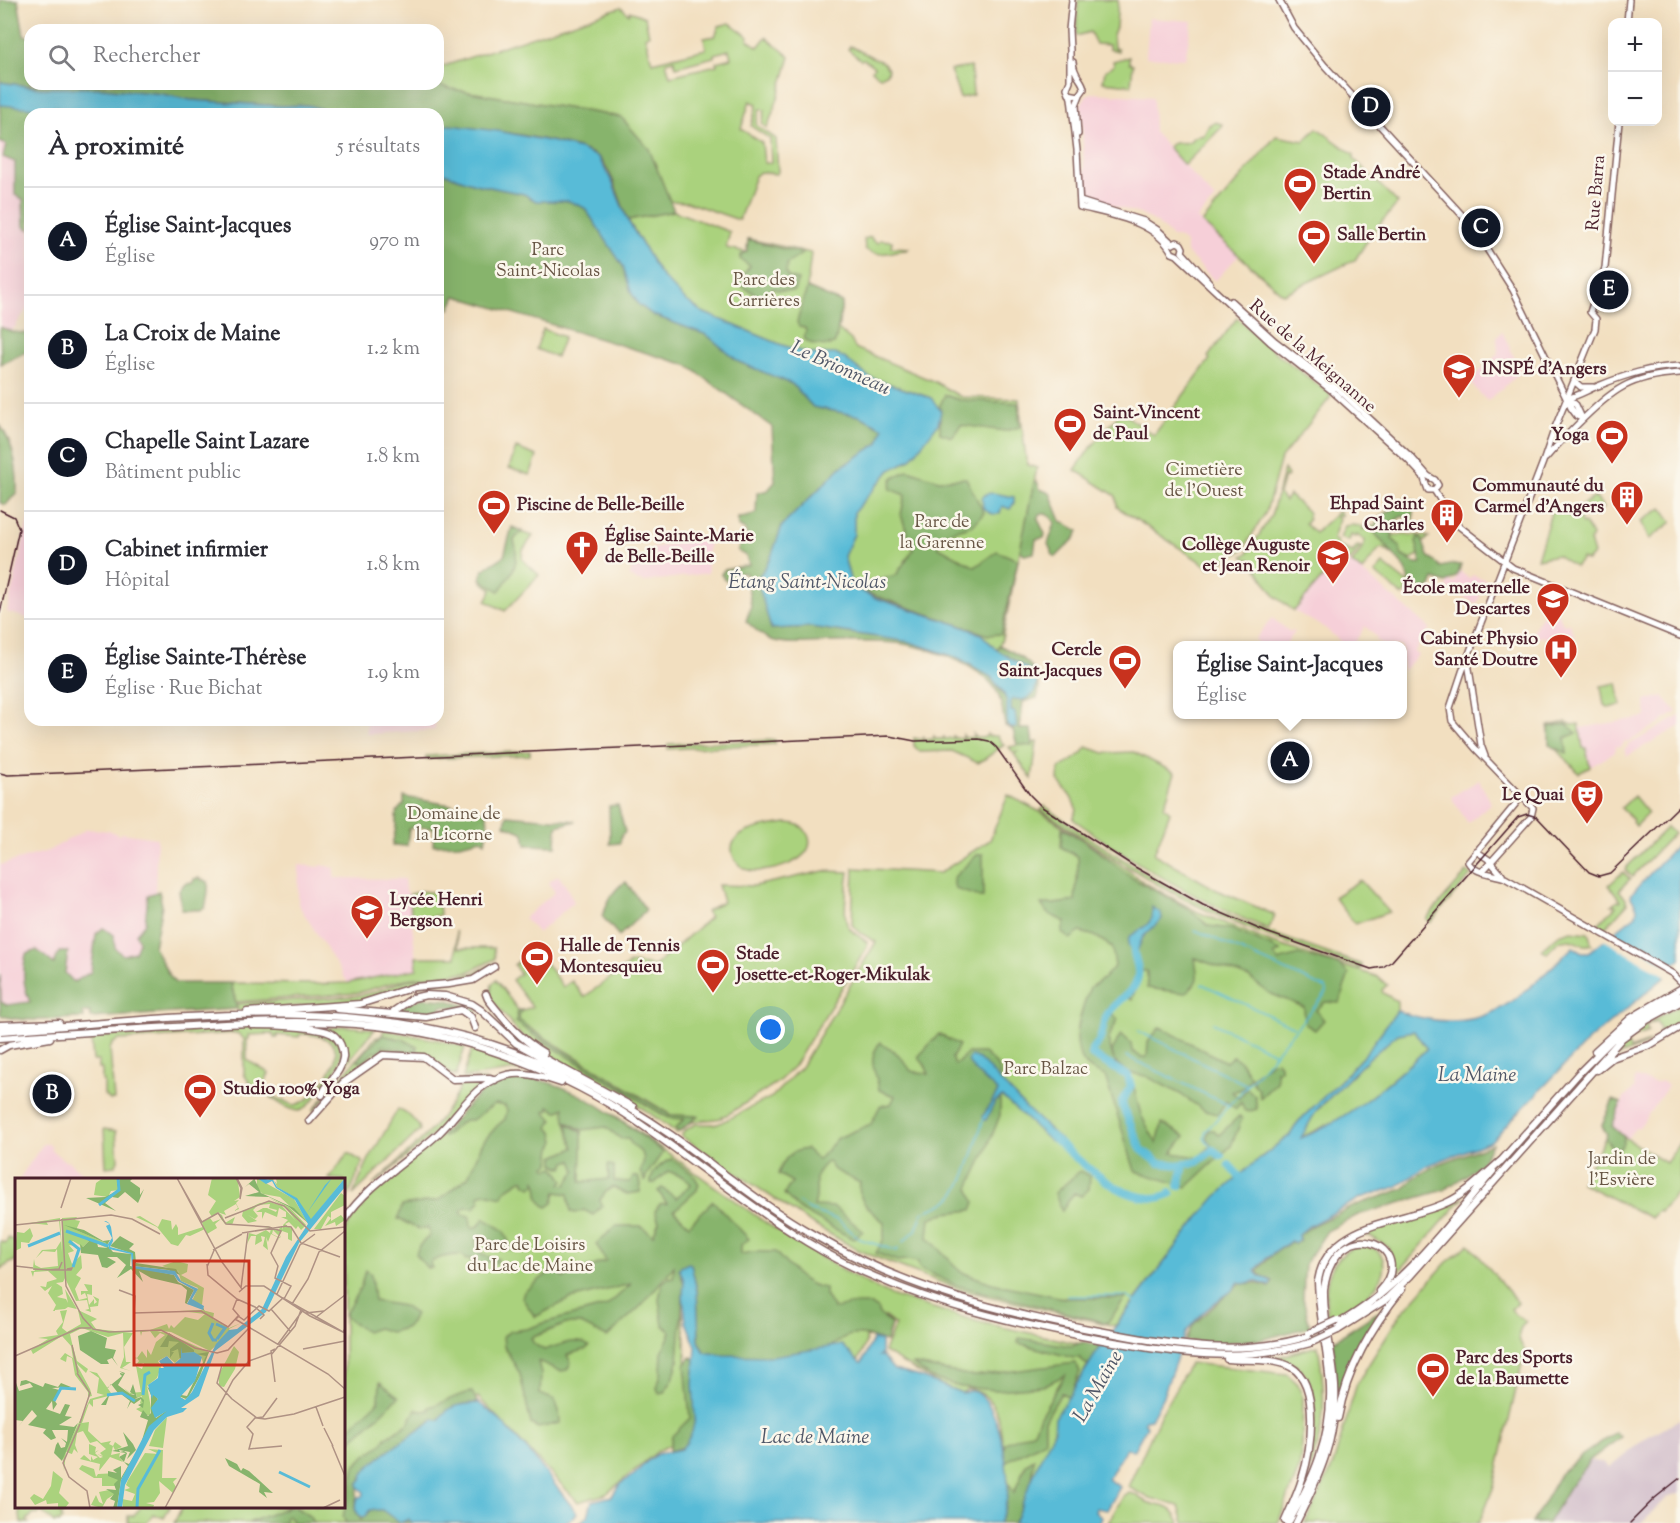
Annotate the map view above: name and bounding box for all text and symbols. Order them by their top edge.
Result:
map controls [1608,18,1662,126]
button: + [1608,18,1662,72]
search box [24,24,444,90]
icon: search [45,41,78,74]
text: Rechercher [93,41,200,73]
button: − [1608,72,1662,126]
pin: D [1352,84,1390,130]
text: À proximité [48,129,184,166]
text: 5 résultats [337,133,420,162]
street label: Rue Barra [1581,154,1613,232]
place label: Stade André Bertin [1323,161,1421,208]
sports icon: Stade André Bertin [1282,166,1318,213]
pin: C [1462,206,1500,250]
text: Église Saint-Jacques [105,211,291,243]
sports icon: Salle Bertin [1296,218,1332,265]
place label: Salle Bertin [1337,223,1427,249]
text: A [59,227,76,256]
text: 970 m [369,227,420,256]
park label: Parc Saint-Nicolas [496,238,600,285]
text: Église [105,243,155,272]
park label: Parc des Carrières [728,268,800,315]
pin: E [1590,268,1628,312]
street label: Rue de la Meignanne [1243,294,1381,420]
text: La Croix de Maine [105,319,281,351]
water label: Le Brionneau [785,334,895,404]
text: B [61,335,74,364]
text: 1.2 km [367,335,420,364]
text: Église [105,351,155,380]
school or university icon: INSPÉ d'Angers [1441,352,1477,399]
place label: INSPÉ d'Angers [1482,356,1607,383]
place label: Saint-Vincent de Paul [1093,401,1201,448]
sports icon: Saint-Vincent de Paul [1052,406,1088,453]
sports icon: Yoga [1594,418,1630,465]
place label: Yoga [1551,423,1590,449]
text: Chapelle Saint Lazare [105,427,310,459]
text: C [59,443,76,472]
text: 1.8 km [366,443,420,472]
park label: Cimetière de l'Ouest [1164,458,1244,505]
text: Bâtiment public [105,459,241,488]
place label: Communauté du Carmel d'Angers [1472,474,1605,521]
building icon: Communauté du Carmel d'Angers [1609,479,1645,526]
sports icon: Piscine de Belle-Beille [476,488,512,535]
place label: Ehpad Saint Charles [1330,492,1425,539]
place label: Piscine de Belle-Beille [517,493,685,519]
building icon: Ehpad Saint Charles [1429,497,1465,544]
park label: Parc de la Garenne [900,510,984,557]
place label: Église Sainte-Marie de Belle-Beille [605,523,754,571]
church icon: Église Sainte-Marie de Belle-Beille [564,529,600,576]
place label: Collège Auguste et Jean Renoir [1182,533,1311,580]
text: Cabinet infirmier [105,535,268,567]
school or university icon: Collège Auguste et Jean Renoir [1315,538,1351,585]
text: D [60,551,75,580]
text: 1.8 km [366,551,420,580]
text: Hôpital [105,567,170,596]
water label: Étang Saint-Nicolas [728,569,886,598]
place label: École maternelle Descartes [1403,575,1531,623]
school or university icon: École maternelle Descartes [1535,581,1571,628]
place label: Cabinet Physio Santé Doutre [1420,627,1539,674]
hospital icon: Cabinet Physio Santé Doutre [1543,632,1579,679]
place label: Cercle Saint-Jacques [999,638,1103,685]
popup [1173,641,1407,719]
text: Église Sainte-Thérèse [105,643,306,675]
sports icon: Cercle Saint-Jacques [1107,643,1143,690]
text: Église Saint-Jacques [1197,650,1383,682]
text: E [61,659,74,688]
text: 1.9 km [367,659,420,688]
text: Église · Rue Bichat [105,675,262,704]
text: Église [1197,682,1247,711]
pin: A [1270,738,1310,783]
theatre icon: Le Quai [1569,778,1605,825]
place label: Le Quai [1502,783,1565,809]
park label: Domaine de la Licorne [407,802,501,849]
place label: Lycée Henri Bergson [390,888,484,935]
school or university icon: Lycée Henri Bergson [349,893,385,940]
place label: Halle de Tennis Montesquieu [560,934,680,981]
sports icon: Halle de Tennis Montesquieu [519,939,555,986]
place label: Stade Josette-et-Roger-Mikulak [734,942,931,989]
sports icon: Stade Josette-et-Roger-Mikulak [695,947,731,994]
your location [756,1015,785,1044]
park label: Parc Balzac [1004,1057,1088,1083]
water label: La Maine [1438,1062,1516,1091]
pin: B [32,1072,72,1116]
sports icon: Studio 100% Yoga [182,1072,218,1119]
place label: Studio 100% Yoga [223,1077,361,1103]
park label: Jardin de l'Esvière [1587,1147,1656,1194]
inset map [15,1178,345,1508]
park label: Parc de Loisirs du Lac de Maine [467,1233,593,1280]
water label: La Maine [1067,1346,1131,1428]
place label: Parc des Sports de la Baumette [1456,1346,1573,1393]
sports icon: Parc des Sports de la Baumette [1415,1351,1451,1398]
water label: Lac de Maine [761,1424,869,1453]

